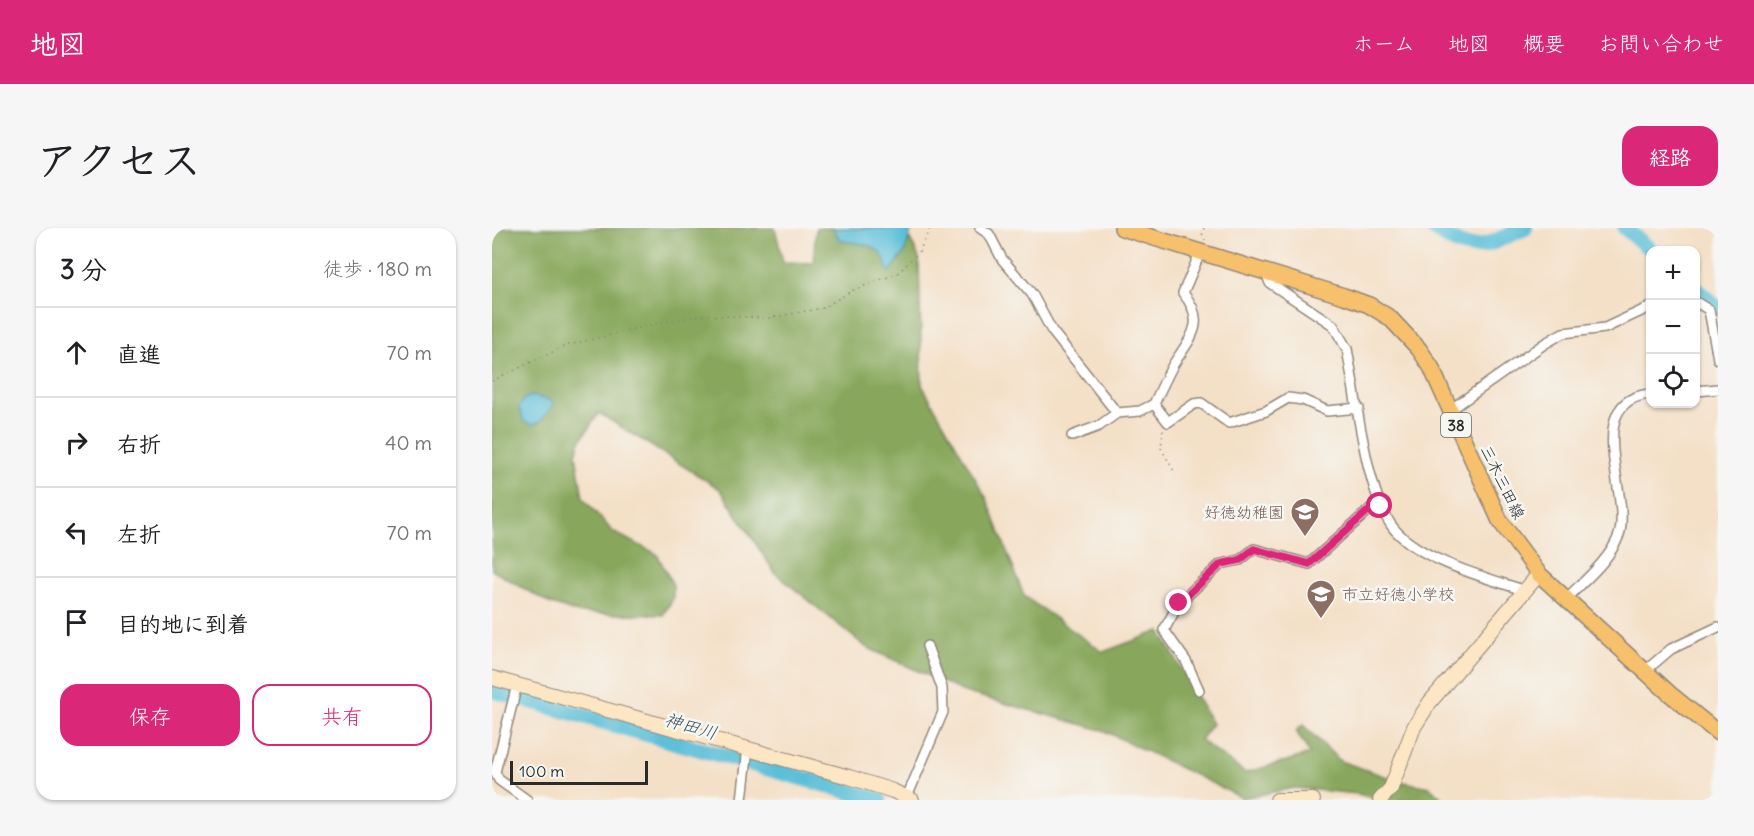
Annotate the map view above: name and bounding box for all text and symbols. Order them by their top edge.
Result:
text: 地図 [30,26,86,62]
text: ホーム [1353,30,1415,57]
text: 地図 [1448,30,1490,57]
text: 概要 [1523,30,1565,57]
text: お問い合わせ [1598,30,1724,57]
button: 経路 [1622,126,1718,186]
text: アクセス [36,134,201,186]
map controls [1646,246,1700,408]
button: + [1646,246,1700,300]
text: 3 分 [60,253,107,286]
text: 徒歩 · 180 m [323,256,432,281]
button: − [1646,300,1700,354]
icon: ahead [60,336,93,369]
text: 直進 [117,340,161,368]
text: 70 m [387,340,432,365]
button: locate [1646,354,1700,408]
road number: 38 [1441,413,1471,437]
icon: right [60,426,93,459]
text: 右折 [117,430,161,458]
text: 40 m [385,430,432,455]
street label: 三木三田線 [1476,442,1530,522]
route start [1366,492,1392,518]
school or university icon: 好徳幼稚園 [1289,496,1321,538]
place label: 好徳幼稚園 [1204,502,1284,522]
icon: left [60,516,93,549]
text: 左折 [117,520,161,548]
text: 70 m [387,520,432,545]
school or university icon: 市立好徳小学校 [1305,578,1337,620]
place label: 市立好徳小学校 [1342,584,1454,604]
route end [1165,589,1191,615]
icon: arrive [60,606,93,639]
text: 目的地に到着 [117,610,249,638]
button: 保存 [60,684,240,746]
button: 共有 [252,684,432,746]
water label: 神田川 [662,708,720,744]
scale bar [510,758,648,786]
text: 100 m [519,761,564,781]

